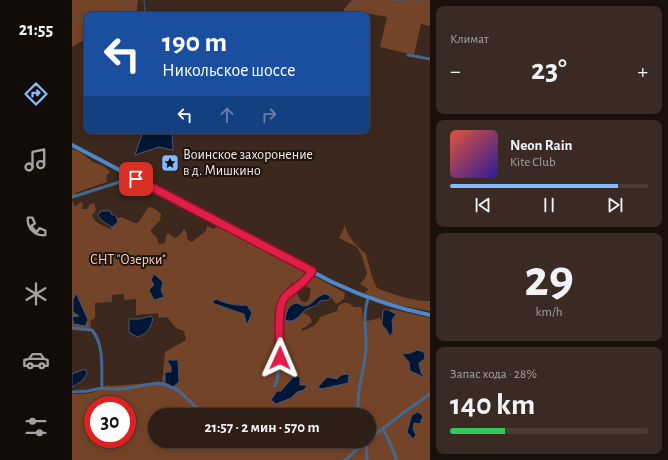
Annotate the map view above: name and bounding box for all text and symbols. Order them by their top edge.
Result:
text: 21:55 [19,21,53,39]
icon: left [96,28,148,80]
text: 190 m [162,29,227,57]
text: Климат [450,33,489,46]
text: 23° [531,55,567,85]
text: − [450,60,461,82]
text: + [637,60,648,82]
text: Никольское шоссе [162,62,296,80]
icon: directions [22,80,50,108]
icon: left [174,104,196,126]
icon: ahead [216,104,238,126]
icon: right [258,104,280,126]
text: Neon Rain [510,138,572,153]
icon: music [22,146,50,174]
place label: Воинское захоронение в д. Мишкино [183,148,313,178]
place icon: Воинское захоронение в д. Мишкино [160,153,180,173]
text: Kite Club [510,156,556,169]
pin [119,162,153,196]
icon: arrive [125,168,147,190]
icon: previous [472,194,494,216]
icon: pause [538,194,560,216]
icon: next [604,194,626,216]
icon: phone [22,213,50,241]
park label: СНТ "Озерки" [90,253,166,267]
text: 29 [524,253,574,305]
icon: climate [22,280,50,308]
text: km/h [536,306,562,319]
position arrow [259,337,301,379]
icon: car [22,346,50,374]
text: Запас хода · 28% [450,368,537,381]
text: 140 km [450,390,535,420]
speed limit sign: 30 [84,396,136,448]
icon: filters [22,413,50,441]
text: 21:57 · 2 мин · 570 m [204,420,320,435]

